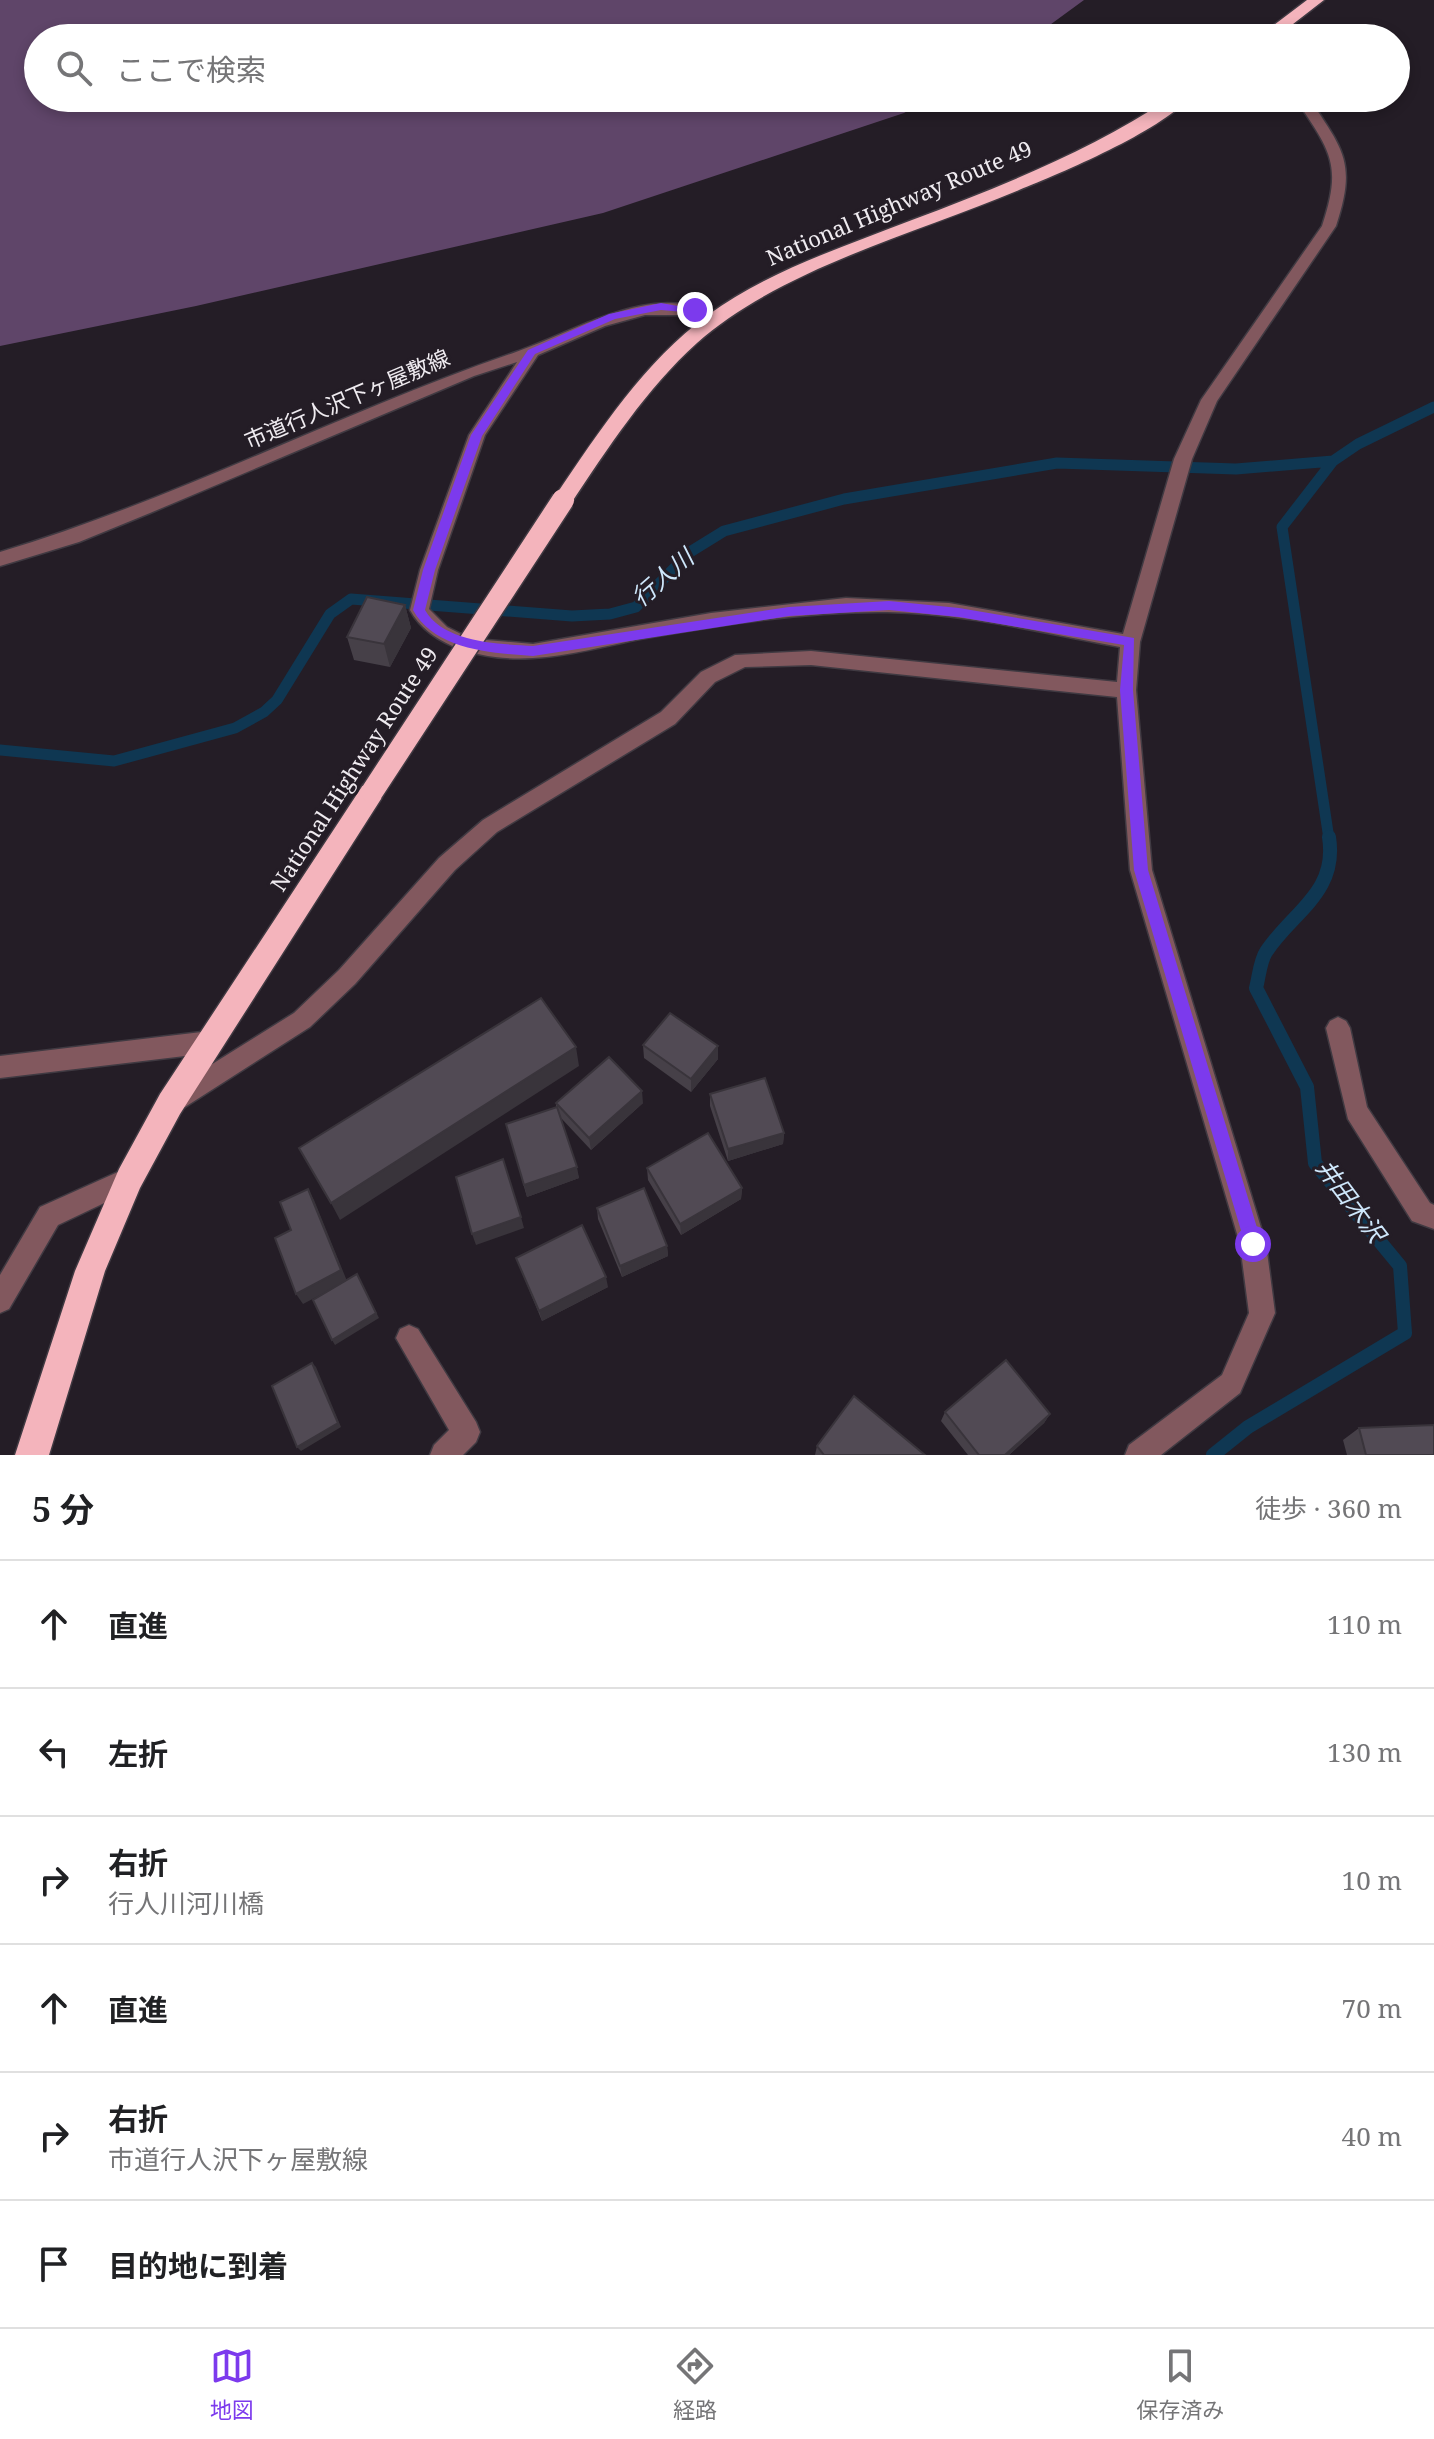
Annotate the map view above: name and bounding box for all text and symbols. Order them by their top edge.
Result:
search box [24,24,1410,112]
icon: search [52,46,96,90]
text: ここで検索 [116,49,266,90]
street label: National Highway Route 49 [761,132,1036,272]
route end [677,292,713,328]
street label: 市道行人沢下ヶ屋敷線 [239,341,454,455]
water label: 行人川 [624,539,702,613]
street label: National Highway Route 49 [263,640,444,897]
water label: 井田木沢 [1309,1152,1395,1251]
route start [1235,1226,1271,1262]
text: 5 分 [32,1486,94,1532]
text: 徒歩 · 360 m [1255,1490,1402,1526]
icon: ahead [32,1602,76,1646]
text: 直進 [108,1605,168,1646]
text: 110 m [1327,1606,1402,1642]
icon: left [32,1730,76,1774]
text: 左折 [108,1733,168,1774]
text: 130 m [1327,1734,1402,1770]
text: 右折 [108,1842,168,1883]
icon: right [32,1858,76,1902]
text: 10 m [1342,1862,1402,1898]
text: 行人川河川橋 [108,1885,264,1921]
icon: ahead [32,1986,76,2030]
text: 直進 [108,1989,168,2030]
text: 70 m [1342,1990,1402,2026]
text: 右折 [108,2098,168,2139]
icon: right [32,2114,76,2158]
text: 40 m [1342,2118,1402,2154]
text: 市道行人沢下ヶ屋敷線 [108,2141,368,2177]
icon: arrive [32,2242,76,2286]
text: 目的地に到着 [108,2245,288,2286]
tab: 地図 [210,2344,254,2424]
tab: 経路 [673,2344,717,2424]
tab: 保存済み [1136,2344,1224,2424]

